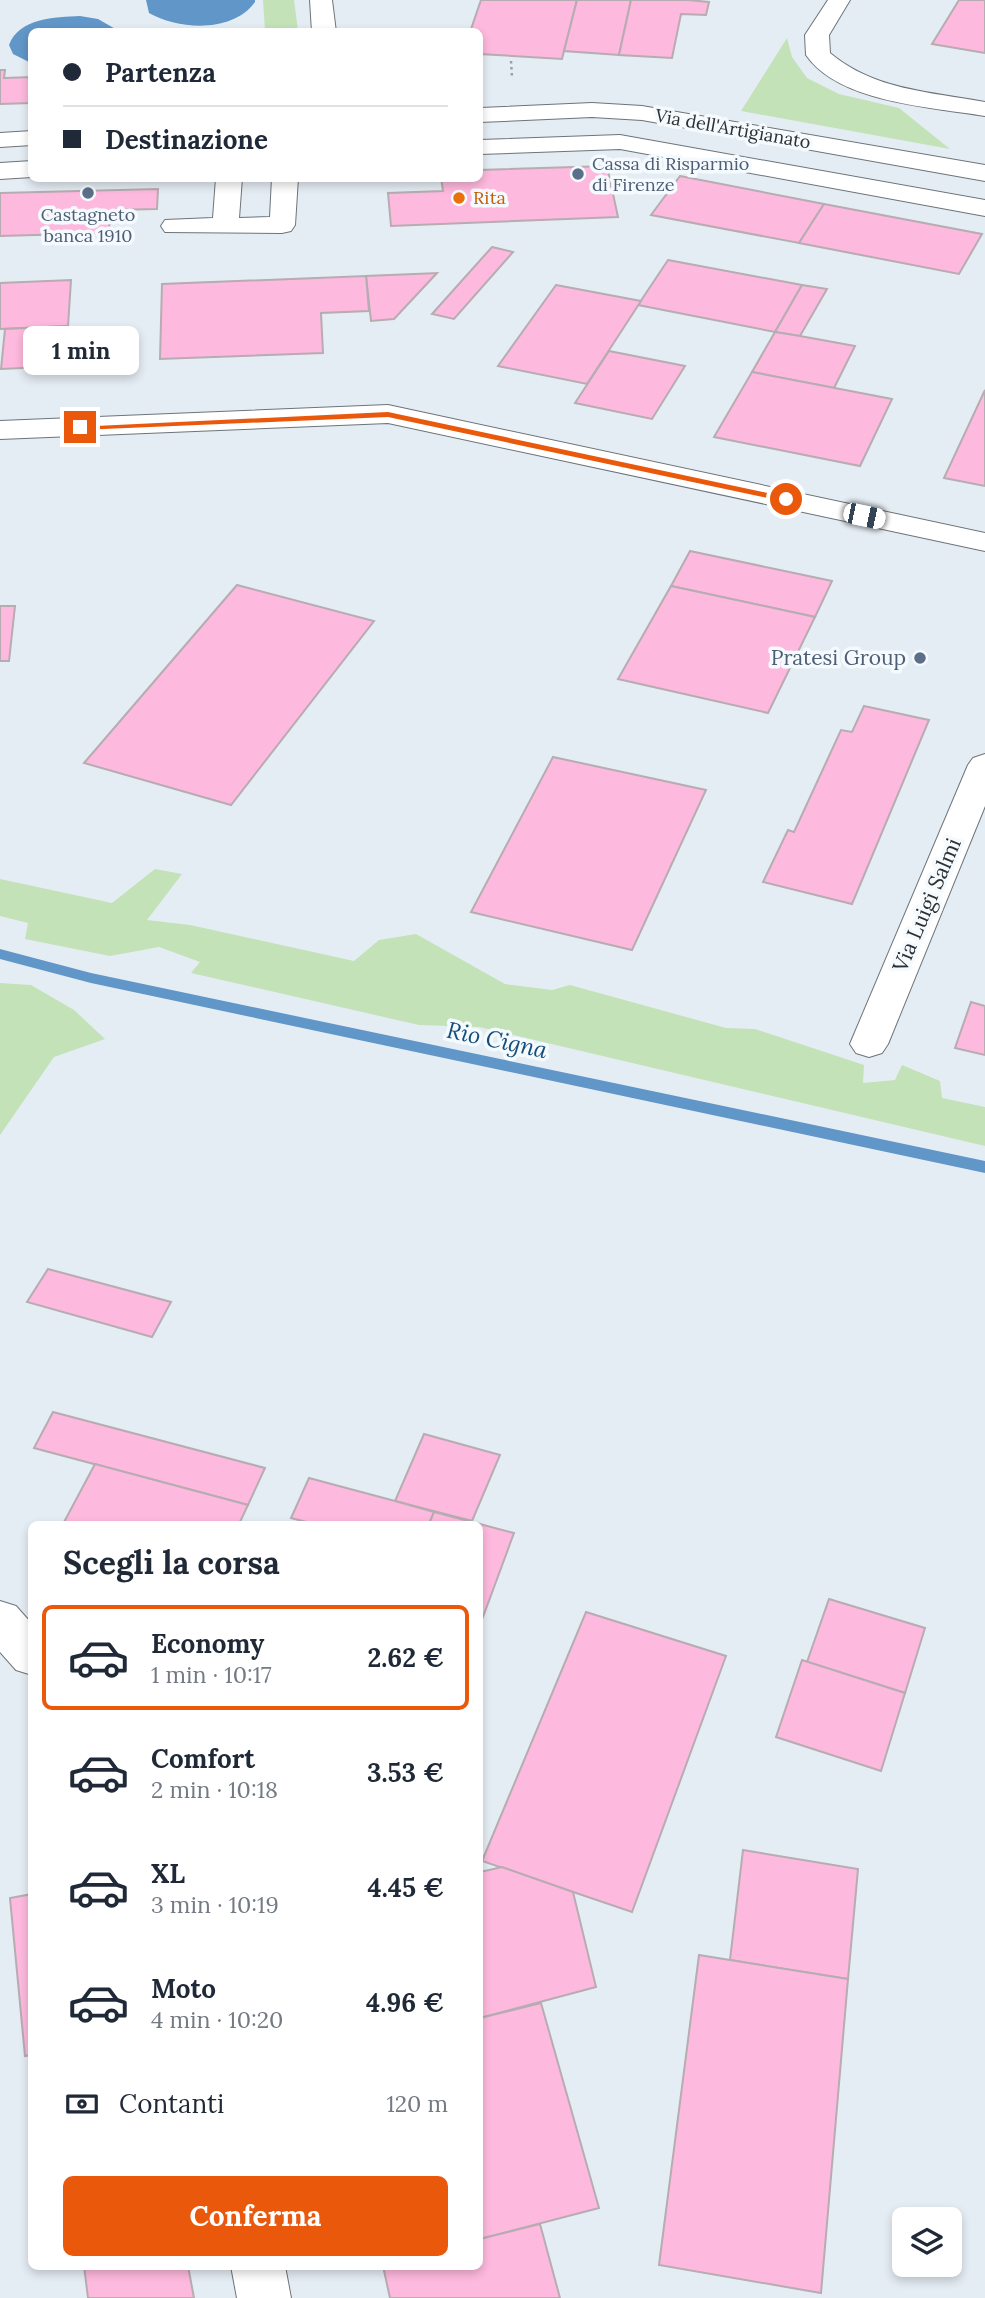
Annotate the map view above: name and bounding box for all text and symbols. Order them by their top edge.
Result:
text: Partenza [105,56,216,89]
street label: Via dell'Artigianato [653,103,813,153]
text: Destinazione [105,123,268,156]
place label: Cassa di Risparmio di Firenze [592,152,749,196]
marker: Cassa di Risparmio di Firenze [570,166,586,182]
marker: Castagneto banca 1910 [80,185,96,201]
place label: Rita [473,186,506,209]
marker: Rita [451,190,467,206]
place label: Castagneto banca 1910 [41,203,135,247]
callout: 1 min [22,326,138,374]
text: 1 min [52,336,110,365]
route end [64,411,96,443]
route start [770,483,802,515]
car [842,501,887,531]
place label: Pratesi Group [771,644,906,671]
marker: Pratesi Group [912,650,928,666]
street label: Via Luigi Salmi [886,834,967,977]
water label: Rio Cigna [444,1015,550,1064]
text: Scegli la corsa [63,1542,280,1583]
icon: car [67,1626,130,1689]
text: Economy [151,1627,264,1660]
text: 2.62 € [367,1641,444,1674]
text: 1 min · 10:17 [151,1660,272,1689]
icon: car [67,1741,130,1804]
text: Comfort [151,1742,255,1775]
text: 3.53 € [367,1756,444,1789]
text: 2 min · 10:18 [151,1775,278,1804]
icon: car [67,1856,130,1919]
text: XL [151,1857,185,1890]
text: 4.45 € [368,1871,444,1904]
text: 3 min · 10:19 [151,1890,279,1919]
icon: car [67,1971,130,2034]
text: Moto [151,1972,216,2005]
text: 4.96 € [366,1986,444,2019]
text: 4 min · 10:20 [151,2005,283,2034]
icon: cash [63,2085,101,2123]
text: Contanti [119,2087,224,2120]
text: 120 m [386,2089,448,2118]
button: Conferma [63,2176,448,2256]
map controls [892,2207,962,2277]
button: layers [892,2207,962,2277]

